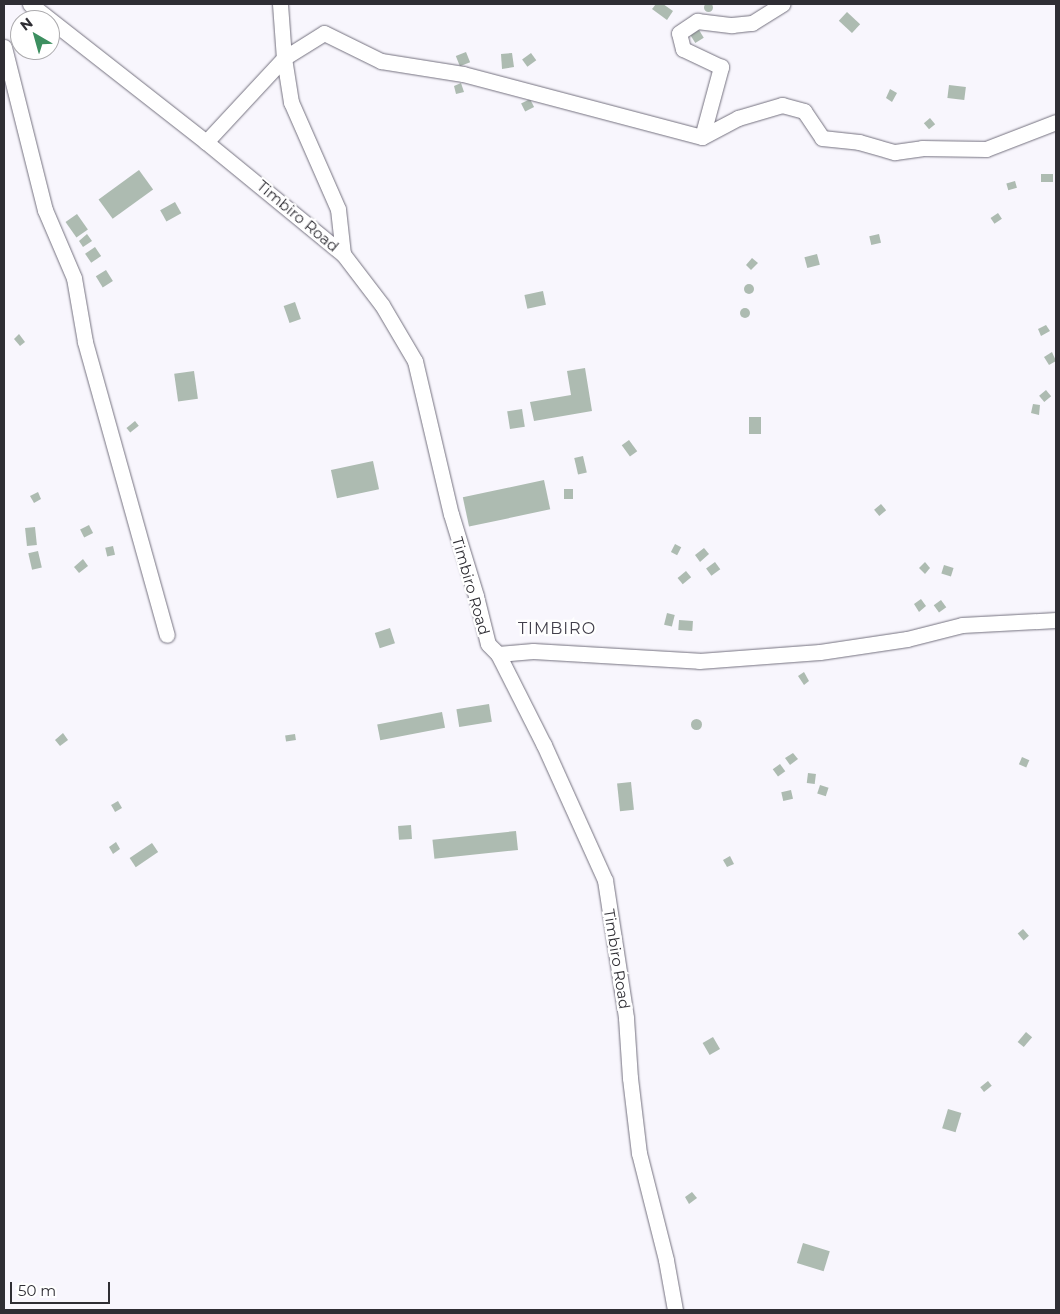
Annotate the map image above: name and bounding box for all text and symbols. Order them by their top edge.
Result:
north arrow [10,10,60,60]
text: N [16,13,36,35]
street label: Timbiro Road [253,177,343,255]
street label: Timbiro Road [448,535,494,637]
district label: TIMBIRO [517,619,597,639]
street label: Timbiro Road [600,908,634,1010]
scale bar [12,1272,112,1304]
text: 50 m [18,1281,56,1300]

